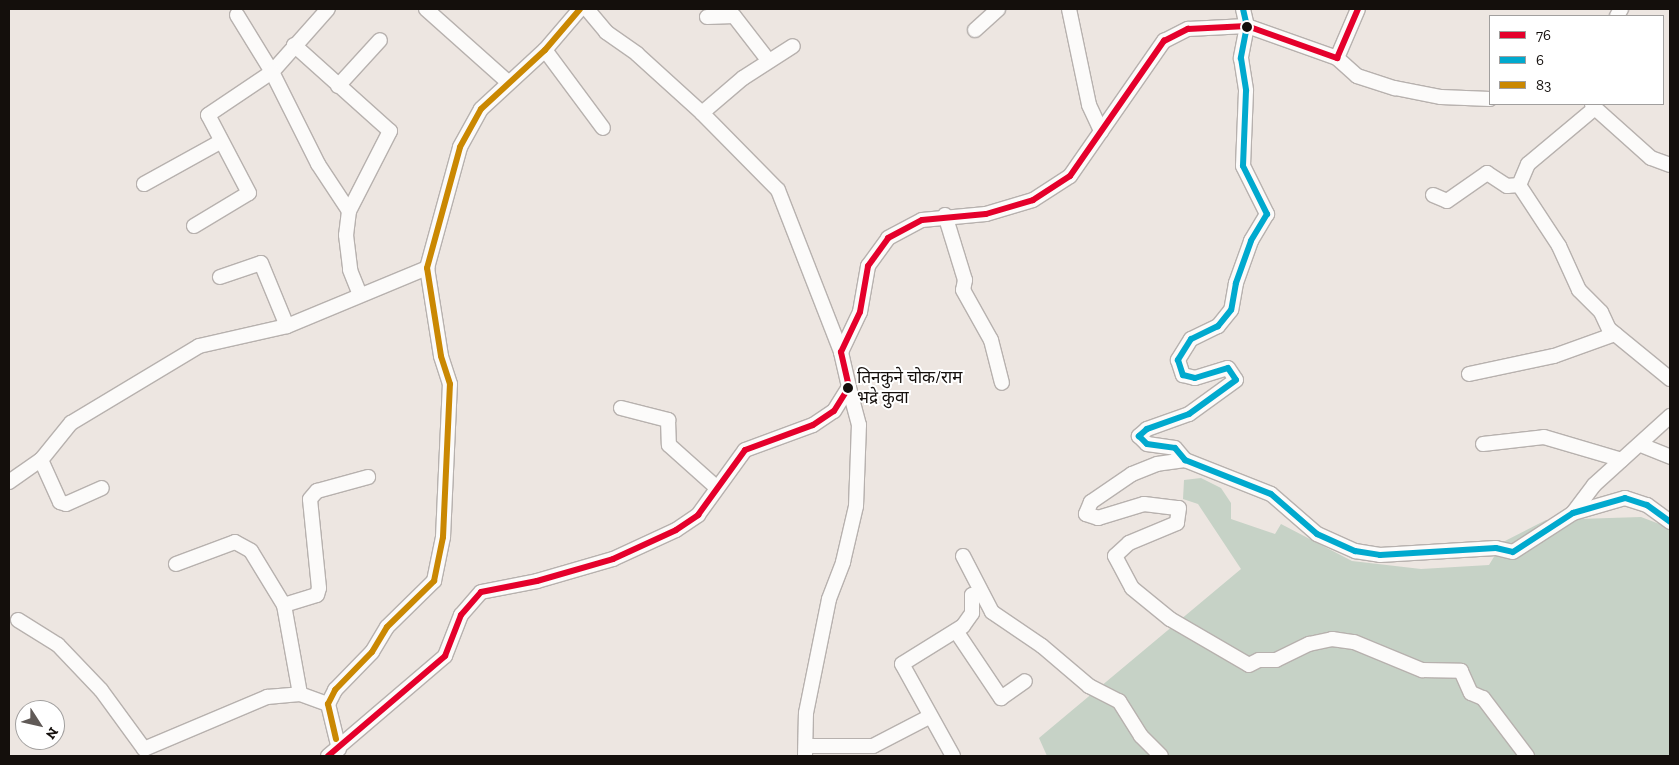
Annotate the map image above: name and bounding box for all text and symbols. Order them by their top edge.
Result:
legend [1489,15,1664,105]
unlabelled marker [1242,22,1252,32]
text: 76 [1536,26,1551,44]
text: 6 [1536,51,1544,69]
text: 83 [1536,76,1551,94]
place label: तिनकुने चोक/राम भद्रे कुवा [857,368,962,408]
marker: तिनकुने चोक/राम भद्रे कुवा [843,383,853,393]
north arrow [15,700,65,750]
text: N [42,724,62,743]

